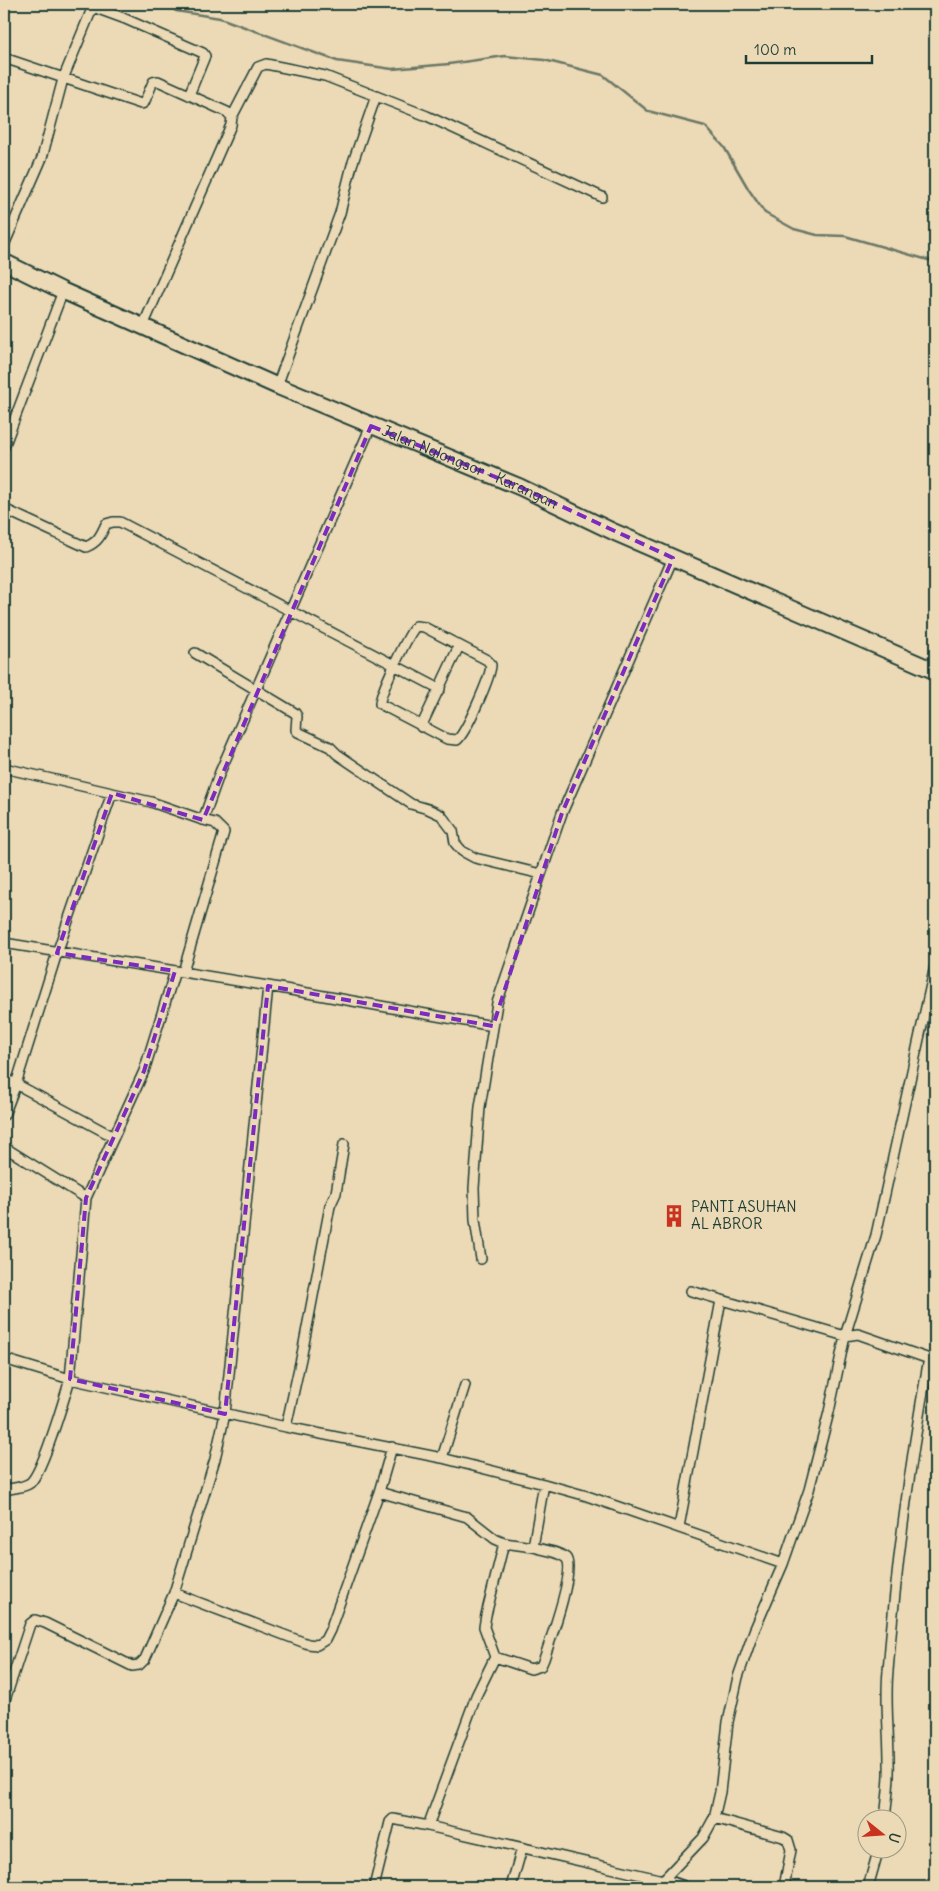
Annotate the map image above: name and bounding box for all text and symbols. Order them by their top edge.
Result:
scale bar [746,32,873,64]
text: 100 m [754,40,796,59]
street label: Jalan Nglongsor - Karangan [379,421,561,513]
place label: PANTI ASUHAN AL ABROR [691,1197,797,1233]
building icon: PANTI ASUHAN AL ABROR [661,1203,687,1229]
north arrow [856,1808,906,1858]
text: U [884,1831,904,1845]

